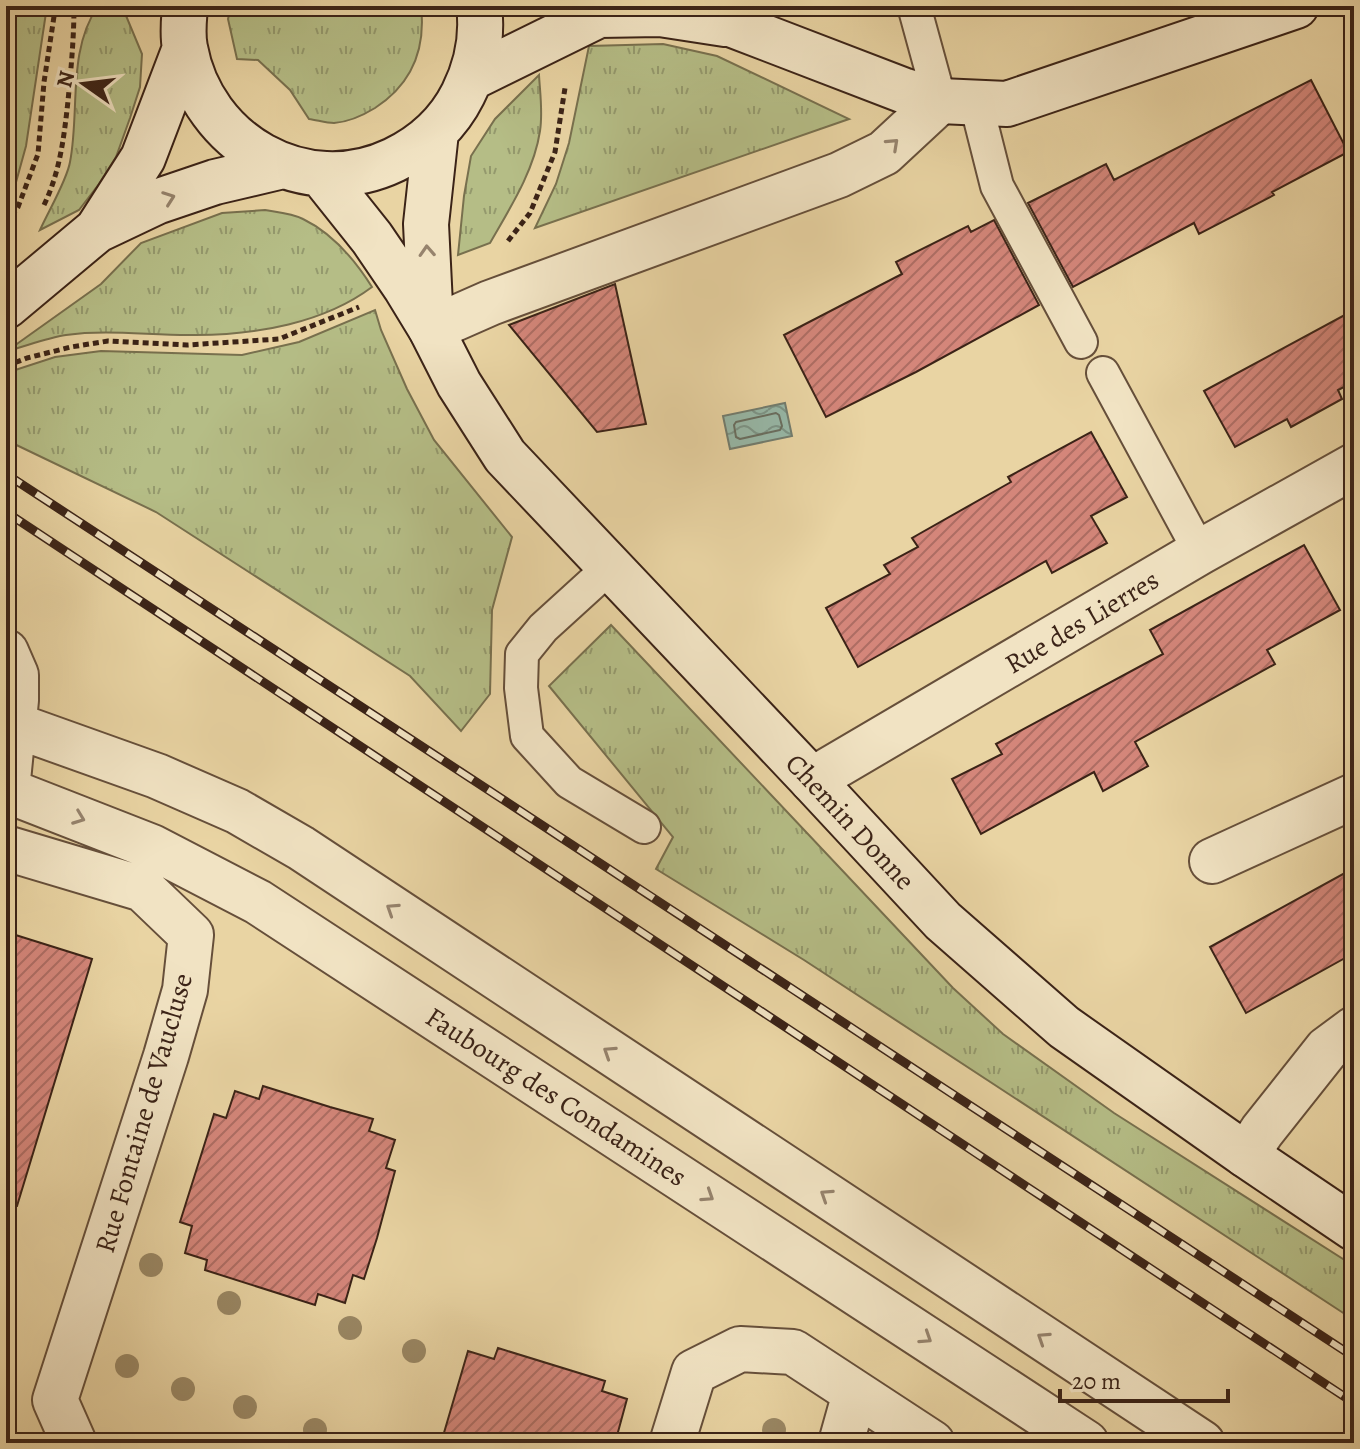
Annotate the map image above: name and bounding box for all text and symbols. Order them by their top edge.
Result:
north arrow [44,44,124,124]
text: N [49,68,82,91]
one-way arrow [884,139,899,153]
one-way arrow [161,191,175,208]
one-way arrow [419,244,436,257]
street label: Rue des Lierres [998,561,1166,683]
street label: Chemin Donne [777,745,923,899]
one-way arrow [71,808,85,825]
one-way arrow [387,903,401,918]
street label: Rue Fontaine de Vaucluse [86,969,202,1257]
street label: Faubourg des Condamines [418,998,694,1196]
one-way arrow [604,1047,618,1062]
one-way arrow [699,1187,714,1202]
one-way arrow [821,1190,835,1205]
one-way arrow [917,1329,932,1344]
one-way arrow [1038,1333,1052,1348]
scale bar [1060,1353,1228,1403]
text: 20 m [1072,1365,1121,1397]

